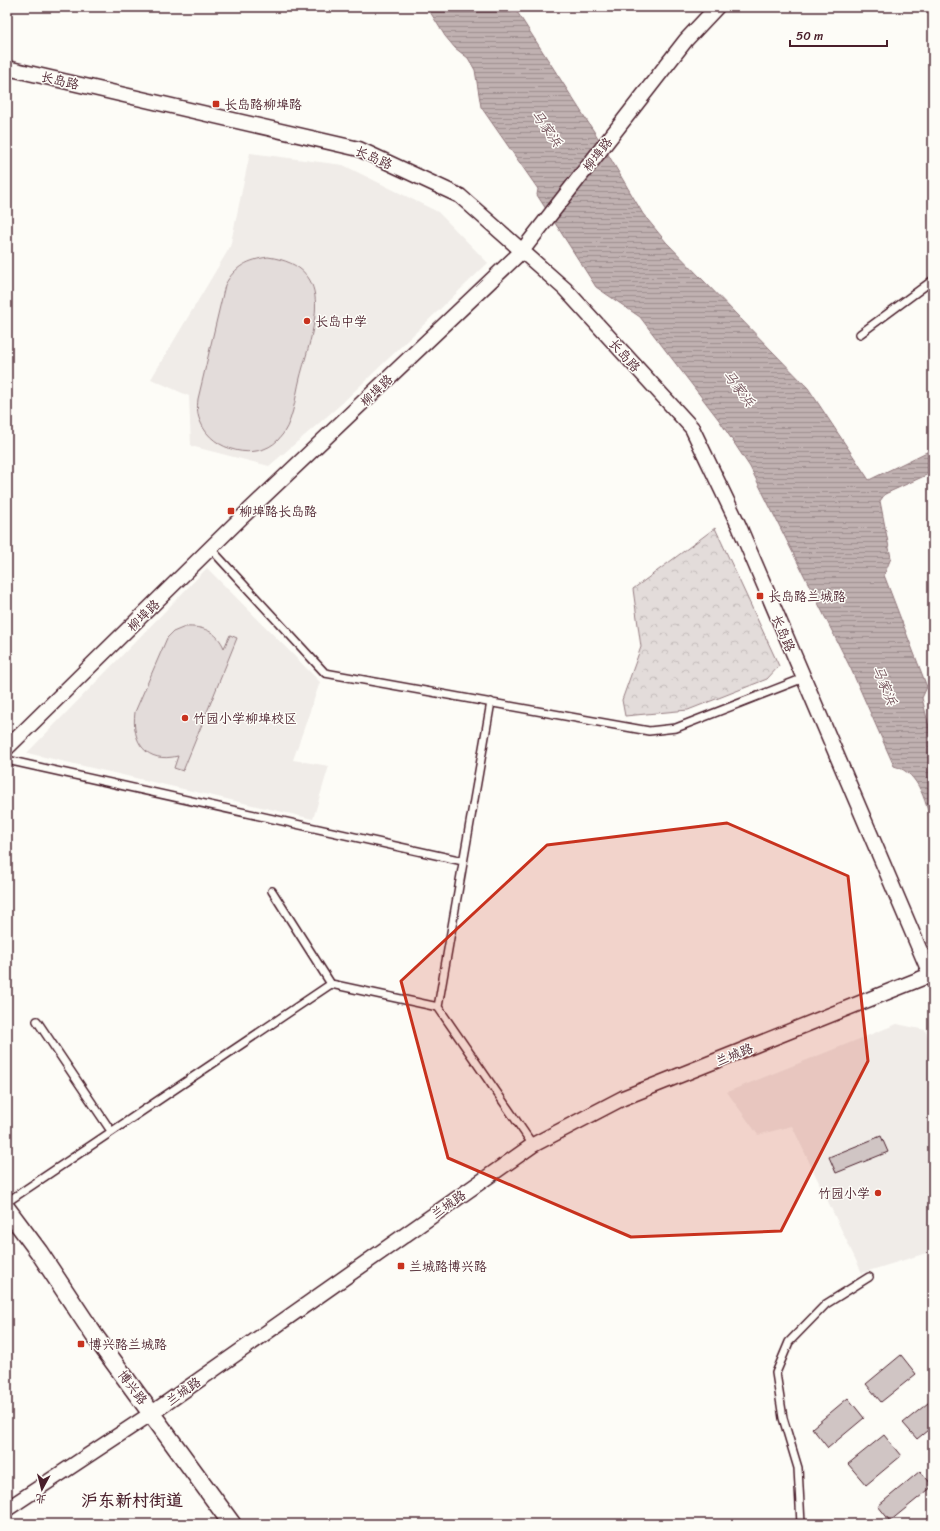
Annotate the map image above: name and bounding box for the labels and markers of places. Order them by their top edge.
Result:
place label: 长岛路柳埠路 [224,93,302,116]
marker: 长岛路柳埠路 [211,99,221,109]
place label: 长岛中学 [315,310,367,333]
marker: 长岛中学 [302,316,312,326]
place label: 柳埠路长岛路 [239,500,317,523]
marker: 柳埠路长岛路 [226,506,236,516]
place label: 长岛路兰城路 [768,585,846,608]
marker: 长岛路兰城路 [755,591,765,601]
place label: 竹园小学柳埠校区 [193,707,297,730]
marker: 竹园小学柳埠校区 [180,713,190,723]
place label: 竹园小学 [818,1182,870,1205]
marker: 竹园小学 [873,1188,883,1198]
place label: 兰城路博兴路 [409,1255,487,1278]
marker: 兰城路博兴路 [396,1261,406,1271]
place label: 博兴路兰城路 [89,1333,167,1356]
marker: 博兴路兰城路 [76,1339,86,1349]

